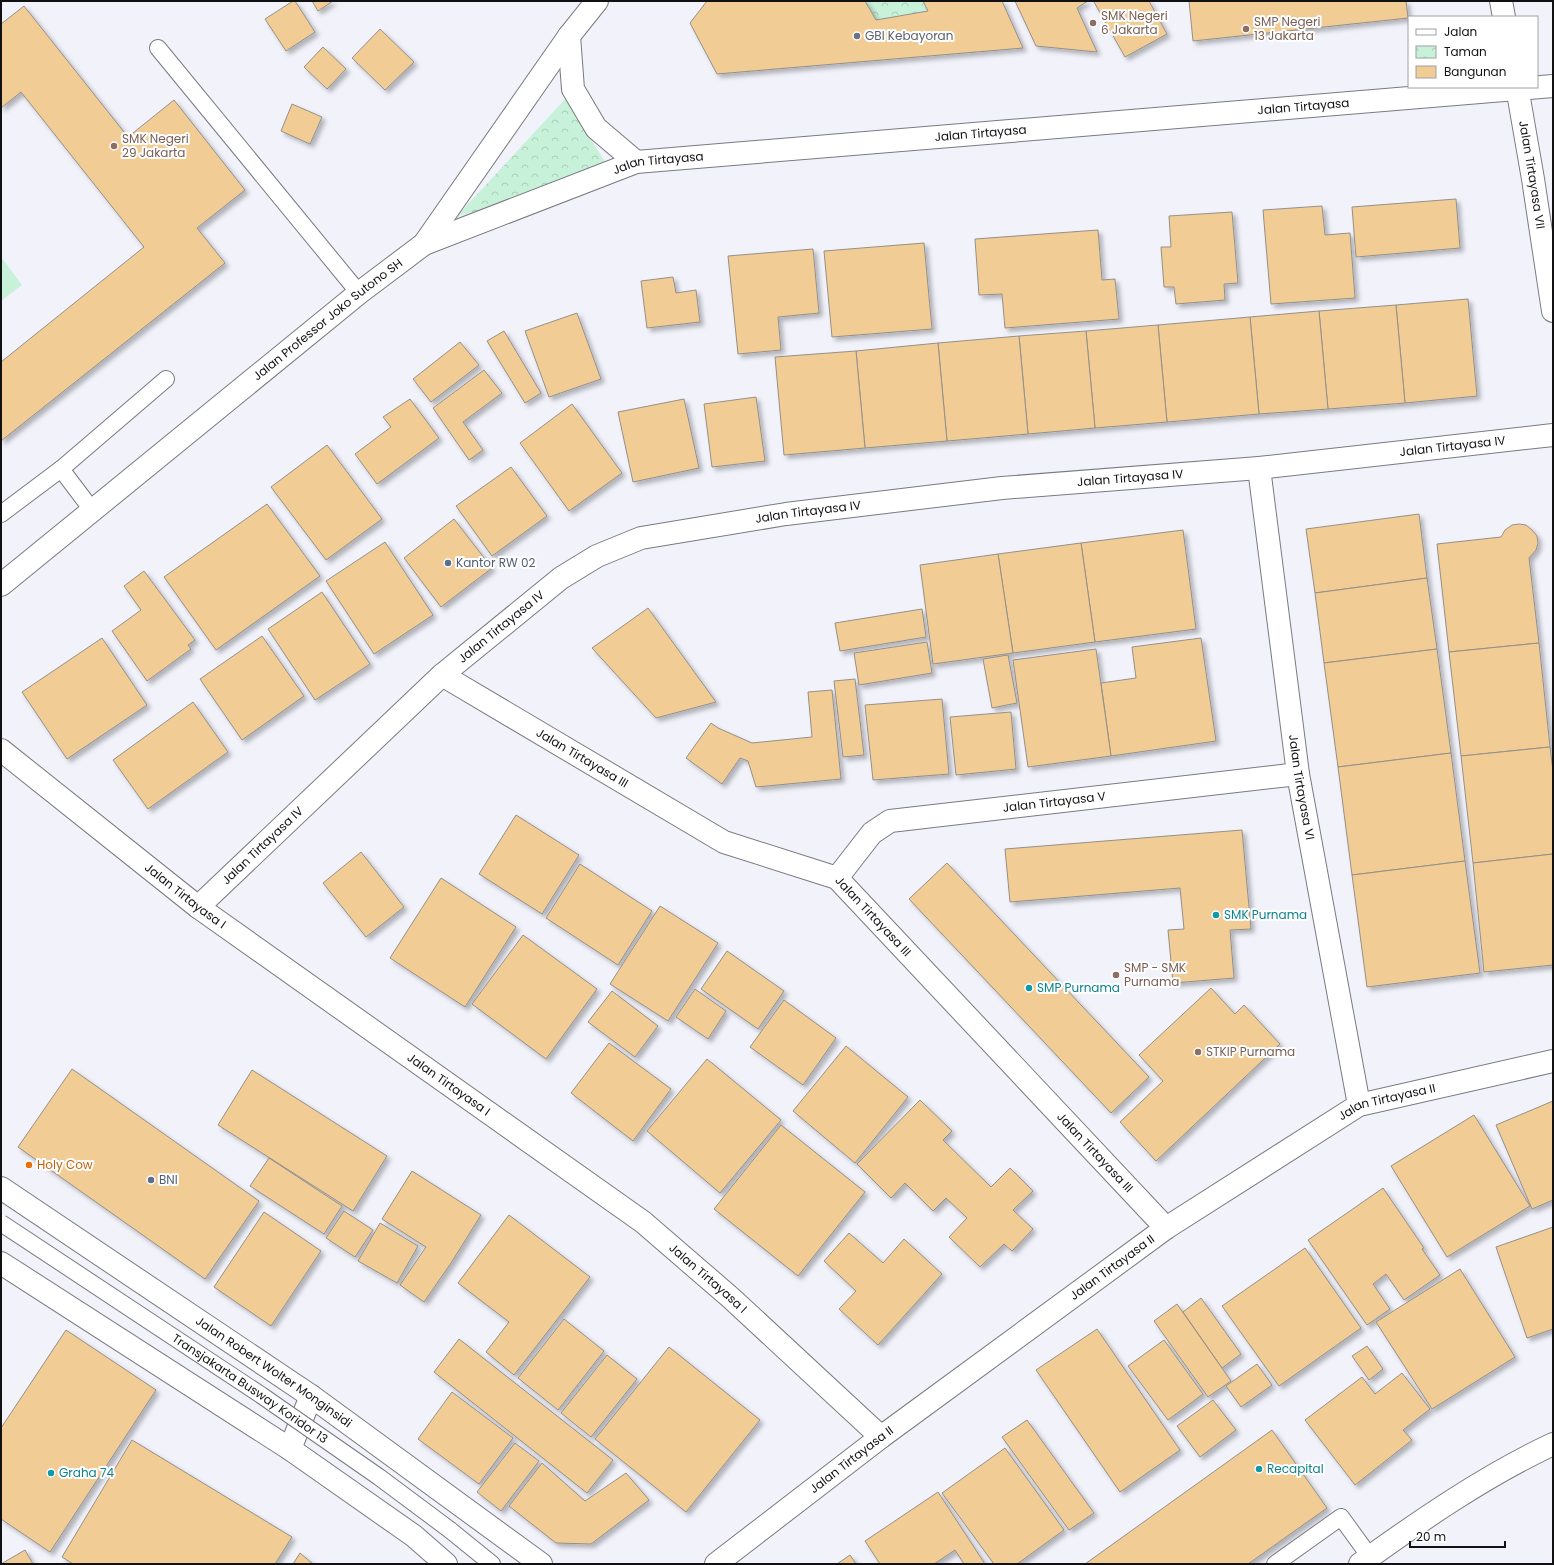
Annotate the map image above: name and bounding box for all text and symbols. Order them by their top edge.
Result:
place label: SMK Negeri 6 Jakarta [1101,7,1168,38]
place label: SMP Negeri 13 Jakarta [1254,13,1320,44]
legend [1408,16,1538,88]
marker: SMK Negeri 6 Jakarta [1088,18,1098,28]
text: Jalan [1444,23,1477,40]
marker: SMP Negeri 13 Jakarta [1241,24,1251,34]
place label: GBI Kebayoran [865,27,953,44]
marker: GBI Kebayoran [852,31,862,41]
text: Taman [1444,43,1487,60]
text: Bangunan [1444,63,1506,80]
street label: Jalan Tirtayasa [1257,94,1350,118]
street label: Jalan Tirtayasa VII [1515,119,1549,230]
street label: Jalan Tirtayasa [934,121,1027,145]
place label: SMK Negeri 29 Jakarta [122,130,189,161]
marker: SMK Negeri 29 Jakarta [109,141,119,151]
street label: Jalan Tirtayasa [610,147,704,178]
street label: Jalan Professor Joko Sutono SH [249,254,406,384]
street label: Jalan Tirtayasa IV [1399,431,1506,460]
street label: Jalan Tirtayasa IV [1076,465,1184,490]
street label: Jalan Tirtayasa IV [754,496,862,527]
place label: Kantor RW 02 [456,554,535,571]
marker: Kantor RW 02 [443,558,453,568]
street label: Jalan Tirtayasa IV [454,586,547,667]
street label: Jalan Tirtayasa III [533,724,632,792]
street label: Jalan Tirtayasa VI [1285,733,1319,841]
street label: Jalan Tirtayasa V [1002,787,1107,816]
street label: Jalan Tirtayasa IV [218,802,307,888]
street label: Jalan Tirtayasa I [141,859,230,932]
street label: Jalan Tirtayasa III [832,872,915,960]
place label: SMK Purnama [1224,906,1307,923]
marker: SMK Purnama [1211,910,1221,920]
place label: SMP - SMK Purnama [1124,959,1186,990]
marker: SMP - SMK Purnama [1111,970,1121,980]
place label: SMP Purnama [1037,979,1120,996]
marker: SMP Purnama [1024,983,1034,993]
place label: STKIP Purnama [1206,1043,1295,1060]
marker: STKIP Purnama [1193,1047,1203,1057]
street label: Jalan Tirtayasa I [404,1049,494,1119]
street label: Jalan Tirtayasa II [1335,1079,1437,1124]
street label: Jalan Tirtayasa III [1053,1108,1137,1196]
place label: Holy Cow [37,1156,93,1173]
marker: Holy Cow [24,1160,34,1170]
place label: BNI [159,1171,178,1188]
marker: BNI [146,1175,156,1185]
street label: Jalan Tirtayasa II [1066,1230,1158,1304]
street label: Jalan Tirtayasa I [666,1239,751,1317]
street label: Jalan Robert Wolter Monginsidi [193,1312,356,1431]
street label: Transjakarta Busway Koridor 13 [169,1330,332,1447]
street label: Jalan Tirtayasa II [806,1422,897,1497]
place label: Recapital [1267,1460,1324,1477]
place label: Graha 74 [59,1464,114,1481]
marker: Recapital [1254,1464,1264,1474]
marker: Graha 74 [46,1468,56,1478]
scale bar [1410,1523,1505,1549]
text: 20 m [1416,1528,1446,1545]

